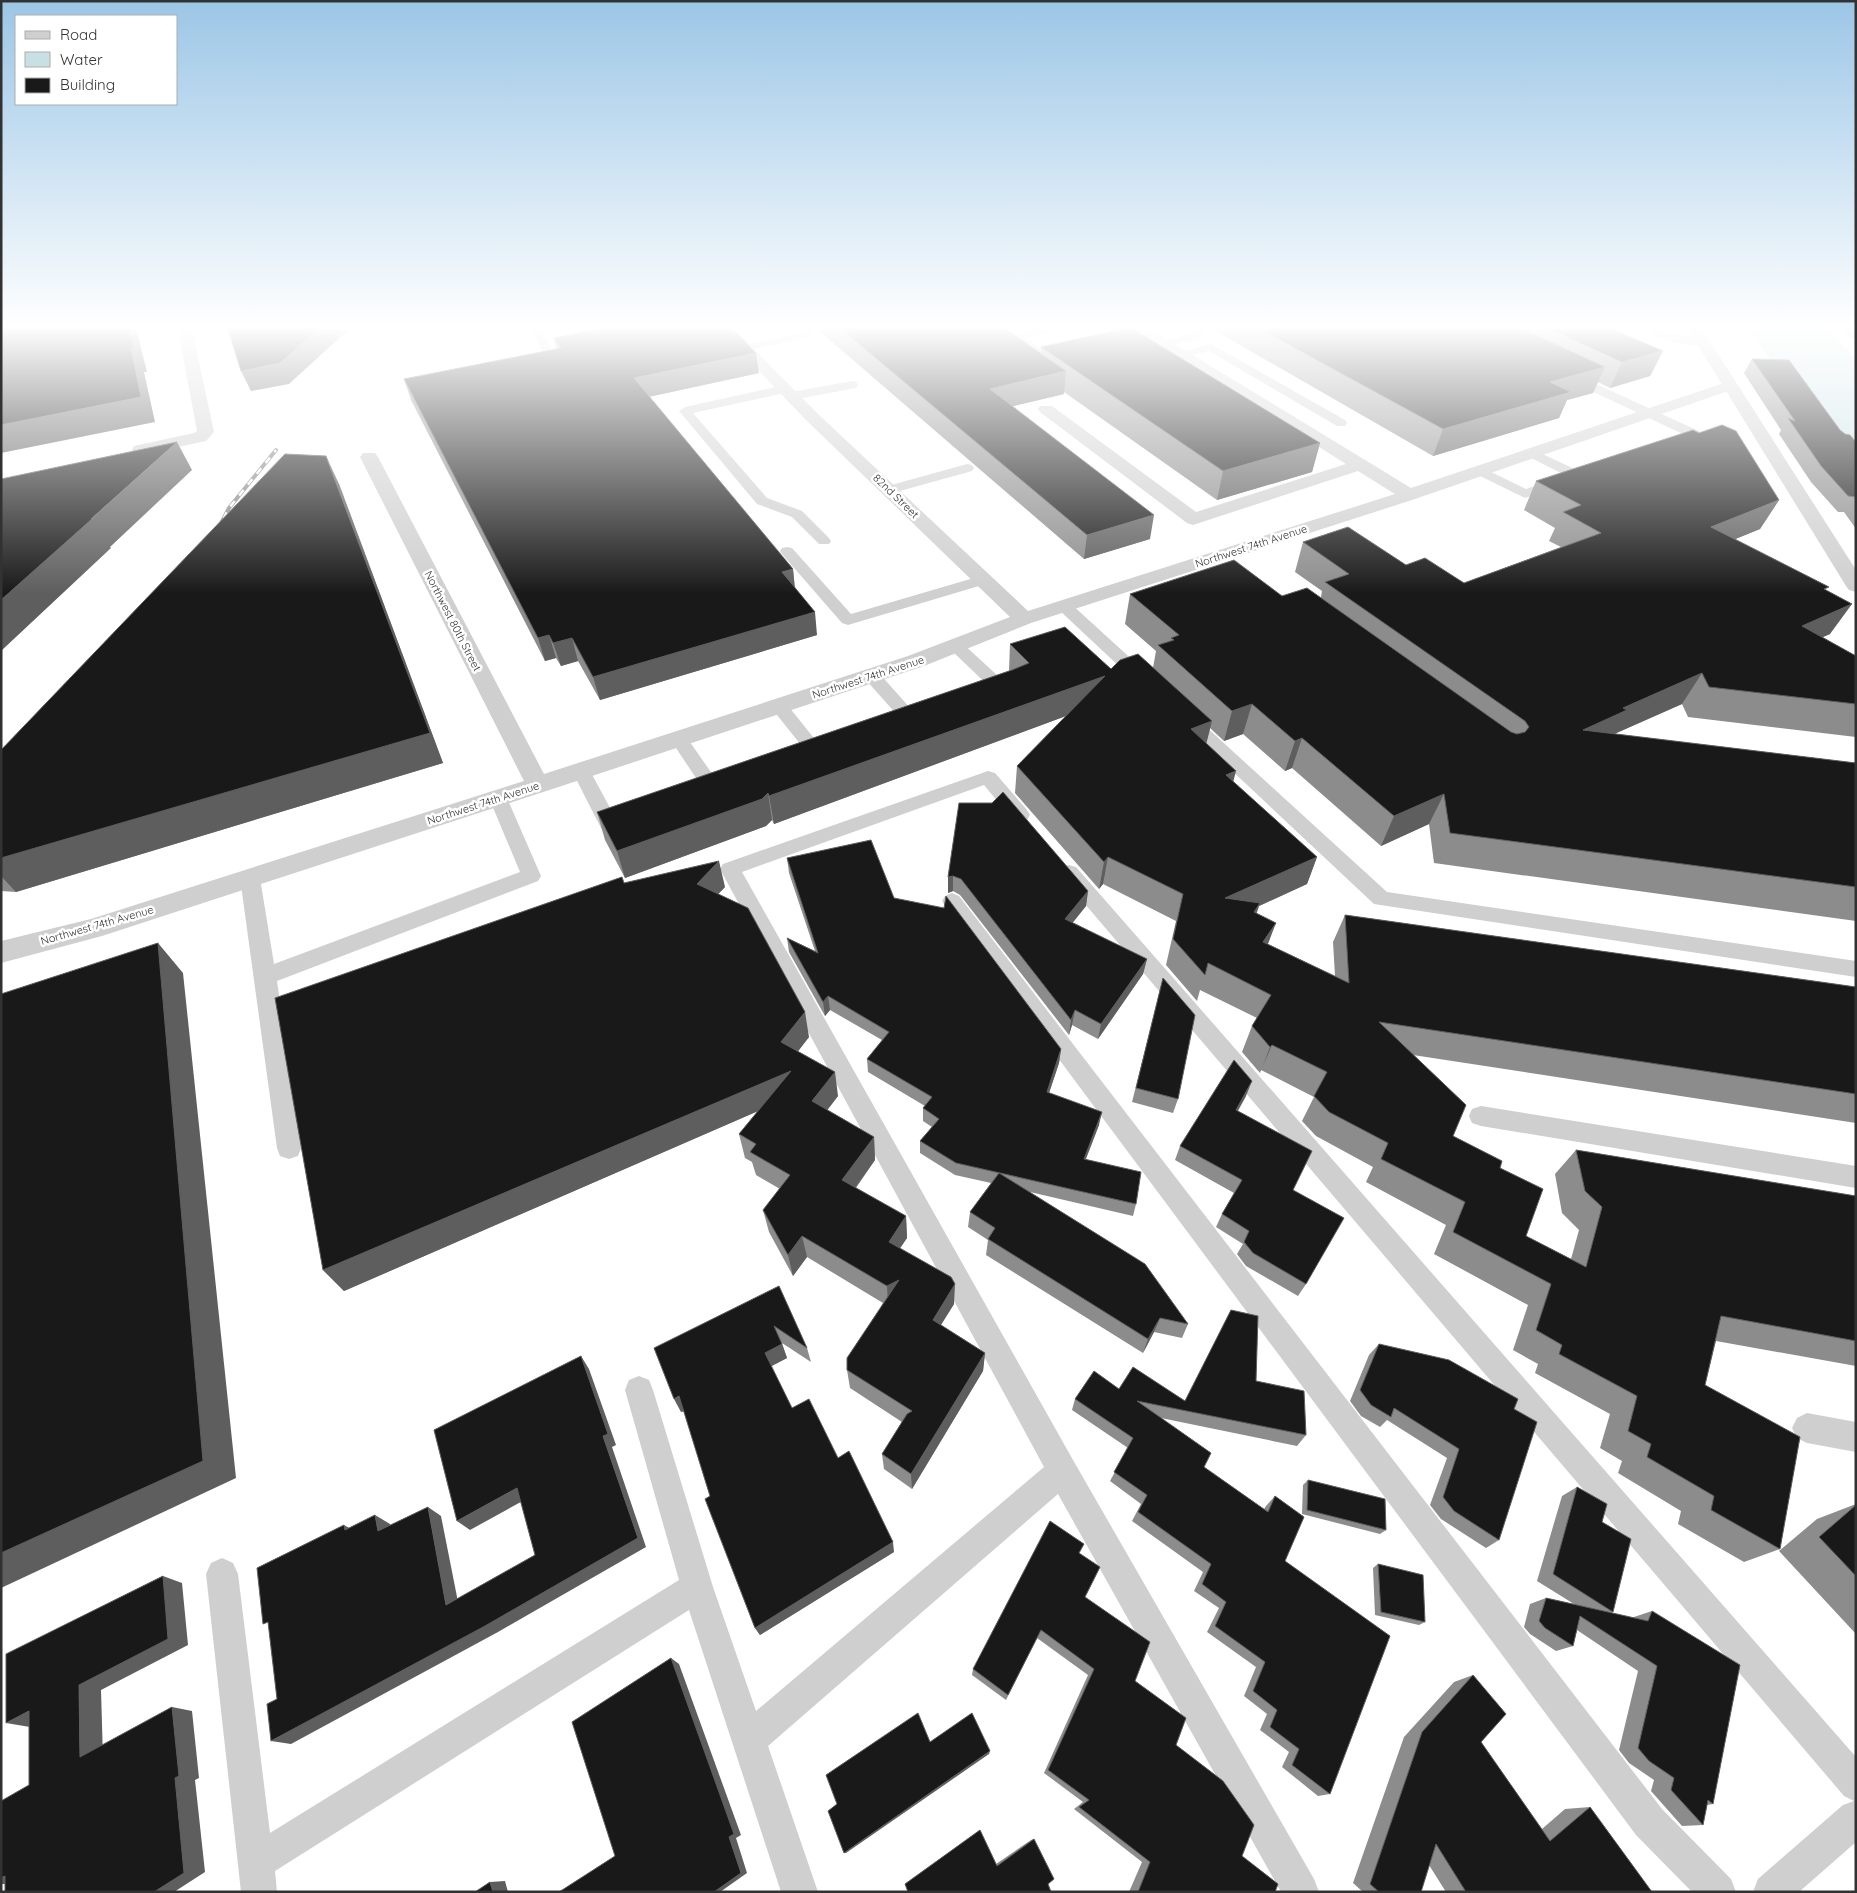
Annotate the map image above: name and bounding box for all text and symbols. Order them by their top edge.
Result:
legend [15,15,178,105]
text: Road [60,25,97,44]
text: Water [60,50,103,69]
text: Building [60,75,115,94]
street label: 82nd Street [870,471,922,521]
street label: Northwest 74th Avenue [1193,521,1309,571]
street label: Northwest 80th Street [422,568,485,674]
street label: Northwest 74th Avenue [810,652,926,702]
street label: Northwest 74th Avenue [425,778,541,828]
street label: Northwest 74th Avenue [39,902,155,948]

